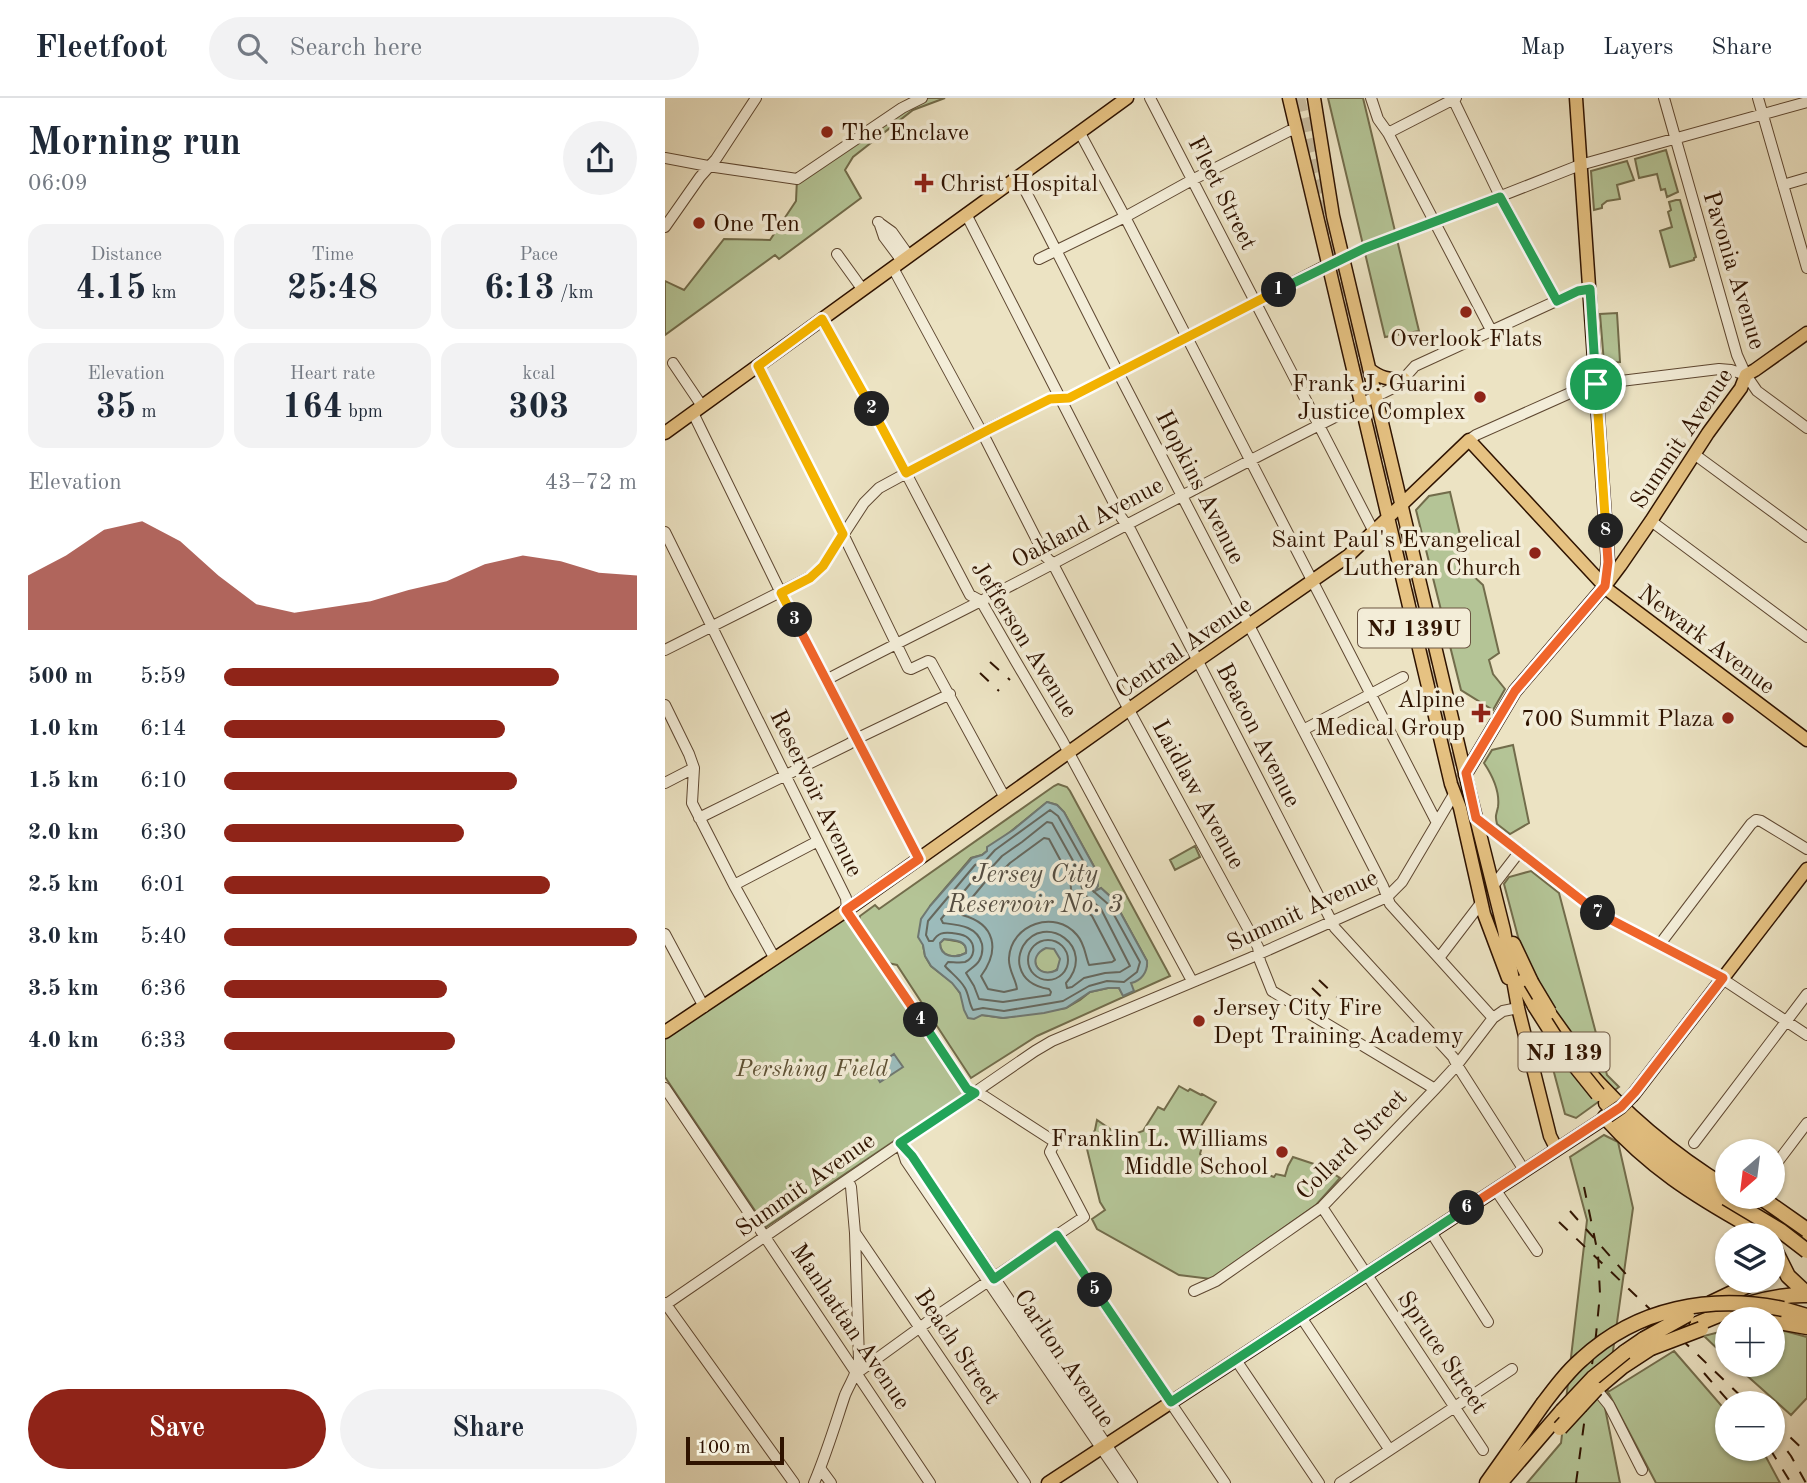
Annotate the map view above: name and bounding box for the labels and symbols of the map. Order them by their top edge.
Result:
place label: The Enclave [841,122,969,146]
marker: The Enclave [819,124,835,140]
street label: Fleet Street [1182,133,1260,254]
marker: Christ Hospital [914,173,934,193]
place label: Christ Hospital [940,173,1098,197]
street label: Pavonia Avenue [1698,189,1769,353]
place label: One Ten [713,213,800,237]
marker: One Ten [691,215,707,231]
pin: 1 [1261,272,1297,308]
marker: Overlook Flats [1458,304,1474,320]
place label: Overlook Flats [1390,328,1542,352]
pin [1566,354,1626,414]
street label: Summit Avenue [1627,365,1738,514]
place label: Frank J. Guarini Justice Complex [1292,373,1466,425]
marker: Frank J. Guarini Justice Complex [1472,389,1488,405]
pin: 2 [855,392,889,426]
street label: Hopkins Avenue [1150,407,1248,568]
street label: Oakland Avenue [1008,474,1168,574]
pin: 8 [1588,514,1623,548]
place label: Saint Paul's Evangelical Lutheran Church [1271,529,1521,581]
marker: Saint Paul's Evangelical Lutheran Church [1527,545,1543,561]
street label: Jefferson Avenue [966,558,1081,722]
street label: Newark Avenue [1633,582,1779,700]
street label: Central Avenue [1112,593,1256,704]
pin: 3 [778,602,813,638]
road number: NJ 139U [1358,608,1470,648]
street label: Beacon Avenue [1211,660,1304,812]
place label: Alpine Medical Group [1315,689,1465,741]
marker: Alpine Medical Group [1471,703,1491,723]
street label: Reservoir Avenue [764,707,866,881]
place label: 700 Summit Plaza [1521,708,1714,732]
marker: 700 Summit Plaza [1720,710,1736,726]
street label: Laidlaw Avenue [1146,716,1248,874]
water label: Jersey City Reservoir No. 3 [946,862,1123,918]
street label: Summit Avenue [1224,866,1382,957]
pin: 7 [1581,896,1615,930]
place label: Jersey City Fire Dept Training Academy [1213,997,1464,1049]
pin: 4 [903,1002,939,1038]
marker: Jersey City Fire Dept Training Academy [1191,1013,1207,1029]
road number: NJ 139 [1518,1032,1609,1071]
park label: Pershing Field [735,1058,888,1082]
street label: Collard Street [1292,1085,1412,1205]
place label: Franklin L. Williams Middle School [1051,1128,1268,1180]
street label: Summit Avenue [732,1129,880,1242]
north arrow [1715,1139,1785,1209]
marker: Franklin L. Williams Middle School [1274,1144,1290,1160]
pin: 6 [1449,1190,1485,1226]
street label: Manhattan Avenue [785,1240,914,1414]
pin: 5 [1077,1272,1113,1308]
street label: Beach Street [909,1285,1004,1409]
street label: Carlton Avenue [1009,1286,1118,1432]
street label: Spruce Street [1392,1288,1491,1419]
scale bar [686,1434,784,1466]

